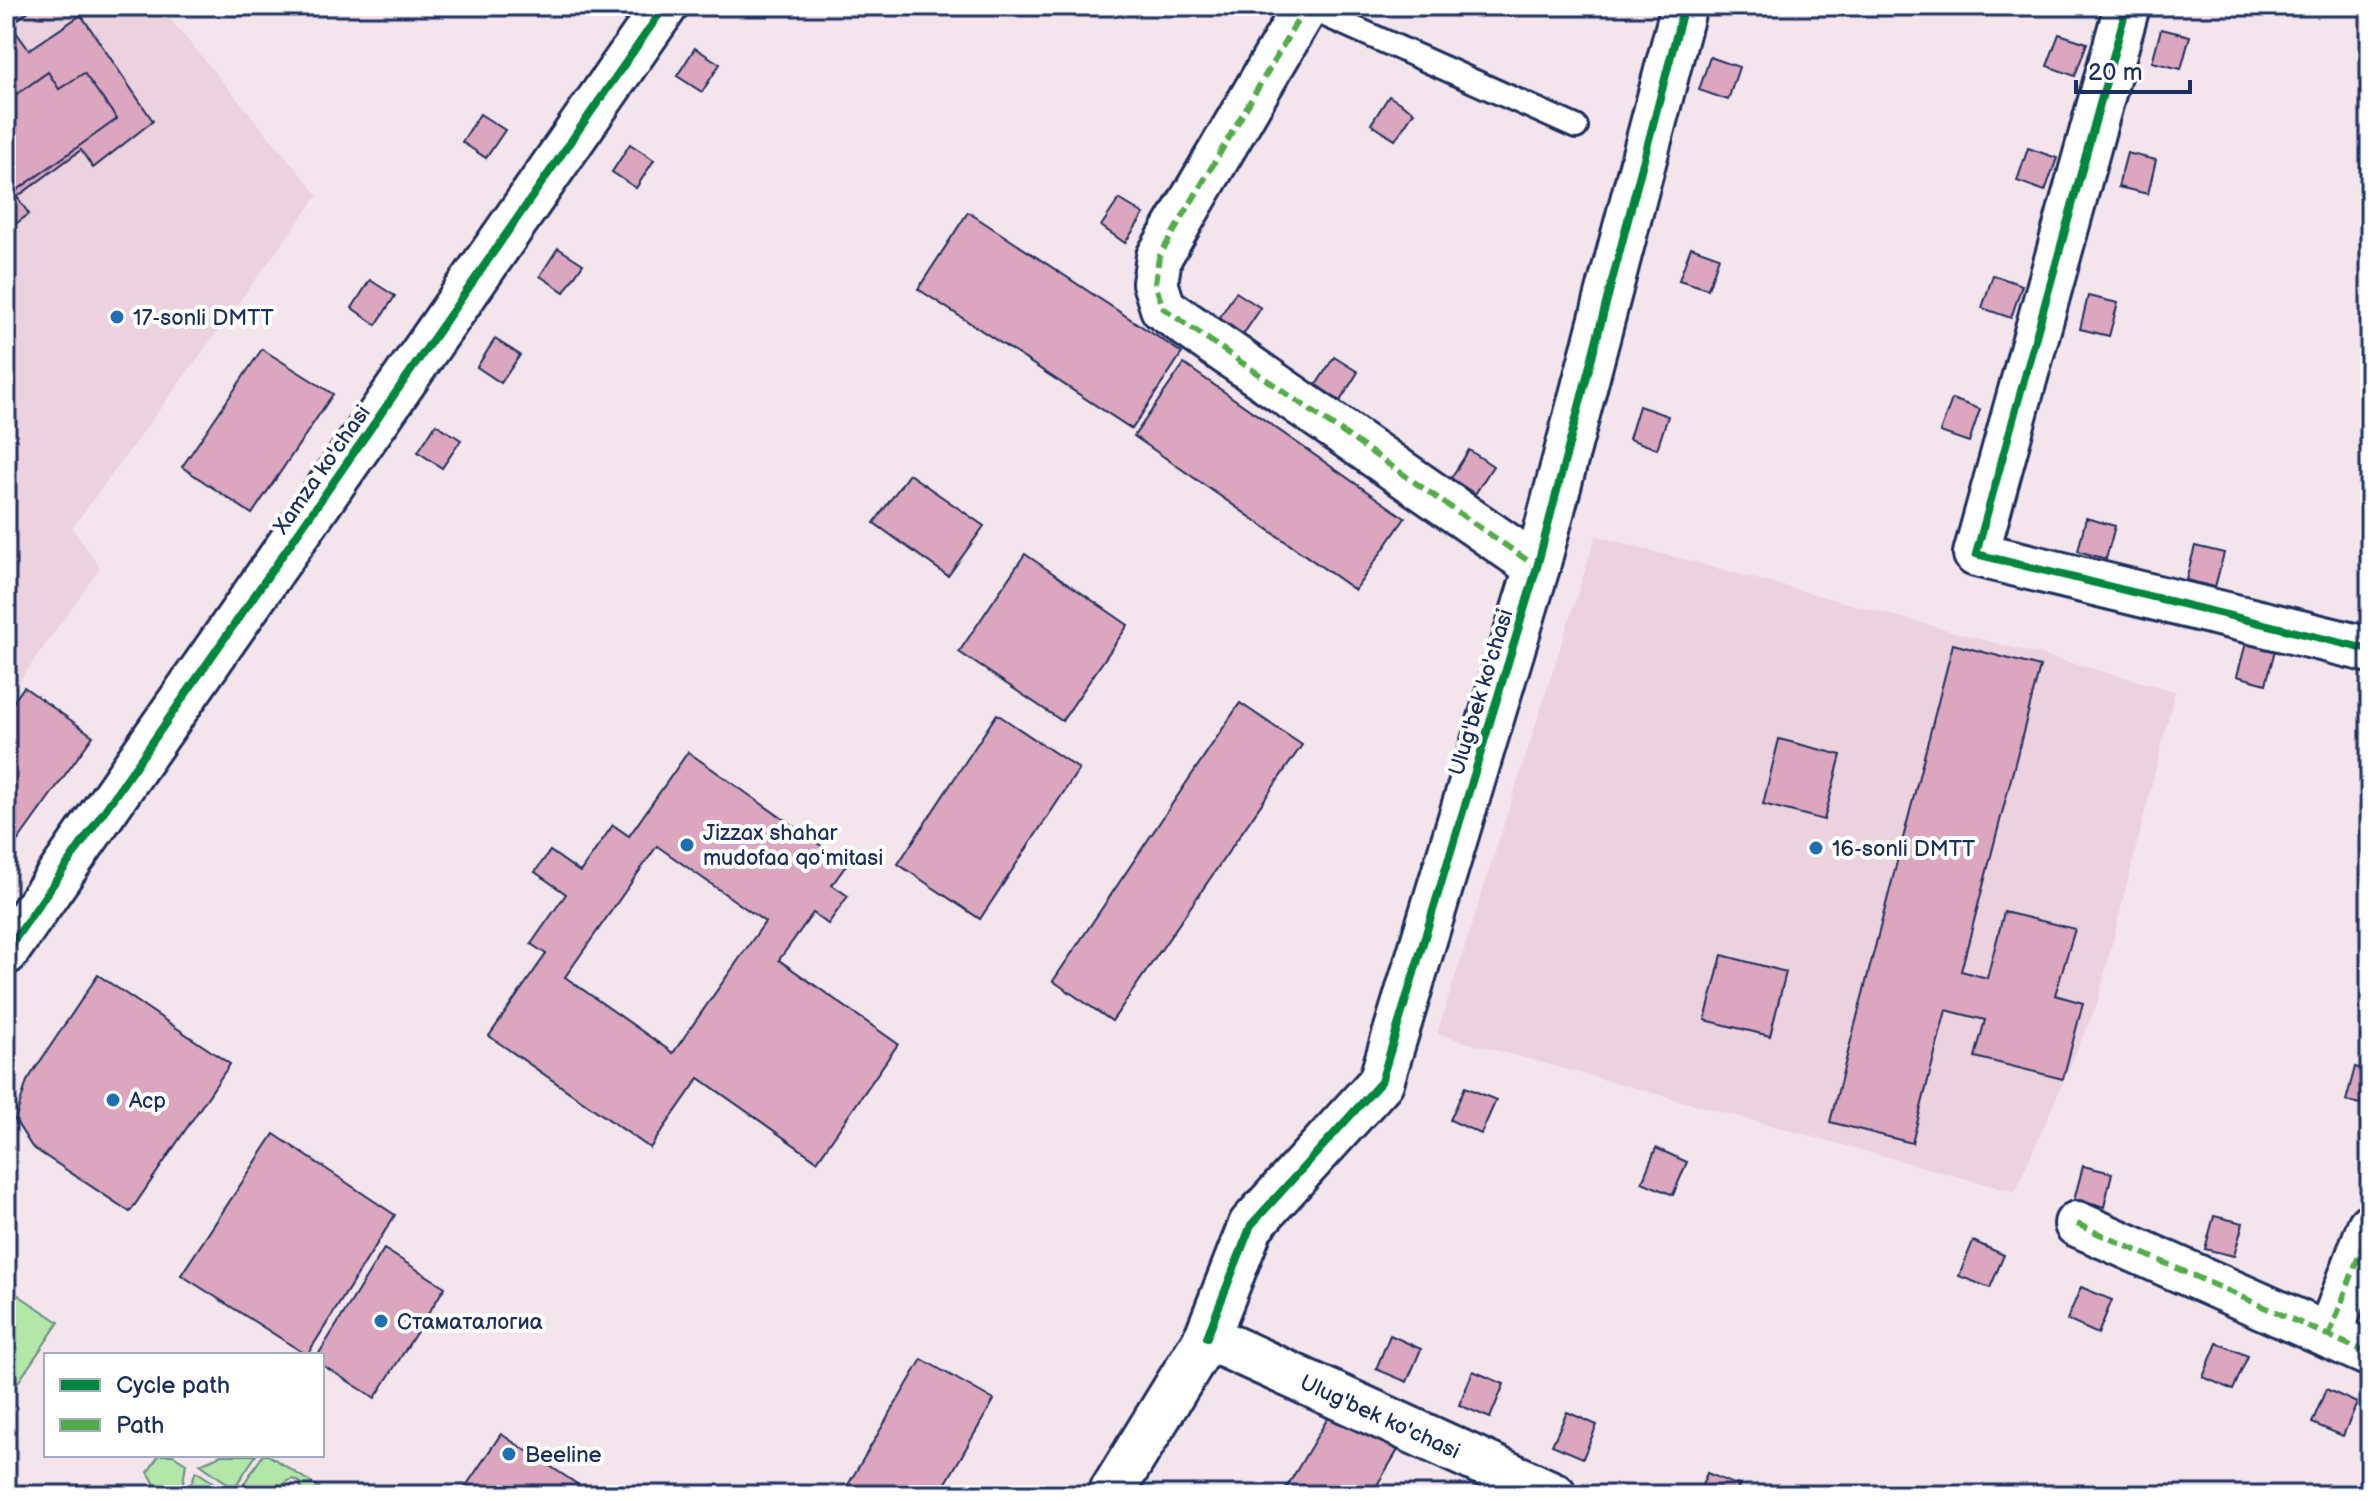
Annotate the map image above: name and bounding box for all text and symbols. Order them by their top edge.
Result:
scale bar [2076,44,2190,94]
text: 20 m [2088,58,2143,87]
place label: 17-sonli DMTT [133,305,274,332]
marker: 17-sonli DMTT [108,308,126,326]
street label: Xamza ko'chasi [267,400,377,540]
street label: Ulug'bek ko'chasi [1443,606,1520,779]
place label: Jizzax shahar mudofaa qoʻmitasi [703,820,883,872]
marker: Jizzax shahar mudofaa qoʻmitasi [678,836,696,854]
place label: 16-sonli DMTT [1832,836,1975,863]
marker: 16-sonli DMTT [1807,839,1825,857]
place label: Аср [128,1088,166,1115]
marker: Аср [104,1091,122,1109]
place label: Стаматалогиа [397,1309,543,1336]
marker: Стаматалогиа [372,1312,390,1330]
legend [44,1353,324,1457]
street label: Ulug'bek ko'chasi [1296,1369,1464,1465]
text: Cycle path [116,1371,230,1400]
text: Path [116,1411,164,1440]
place label: Beeline [525,1442,602,1469]
marker: Beeline [500,1445,518,1463]

